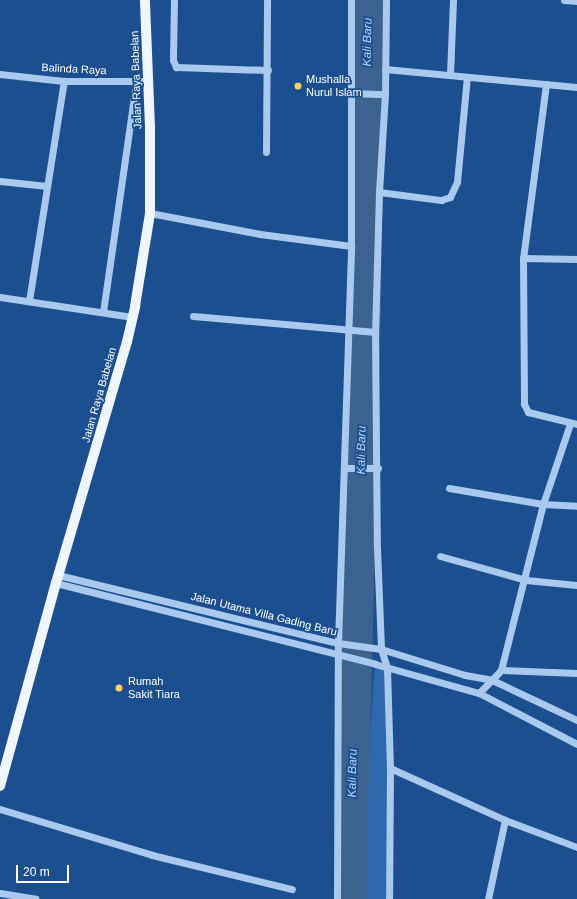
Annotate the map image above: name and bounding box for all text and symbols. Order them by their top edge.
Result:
water label: Kali Baru [360,18,376,66]
street label: Jalan Raya Babelan [128,31,144,129]
street label: Balinda Raya [41,61,107,77]
place label: Mushalla Nurul Islam [306,73,362,99]
marker: Mushalla Nurul Islam [293,81,303,91]
street label: Jalan Raya Babelan [79,346,119,444]
water label: Kali Baru [354,426,370,474]
street label: Jalan Utama Villa Gading Baru [190,589,338,639]
place label: Rumah Sakit Tiara [128,675,180,701]
marker: Rumah Sakit Tiara [113,682,125,694]
water label: Kali Baru [345,749,361,797]
scale bar [18,857,71,883]
text: 20 m [23,865,50,879]

